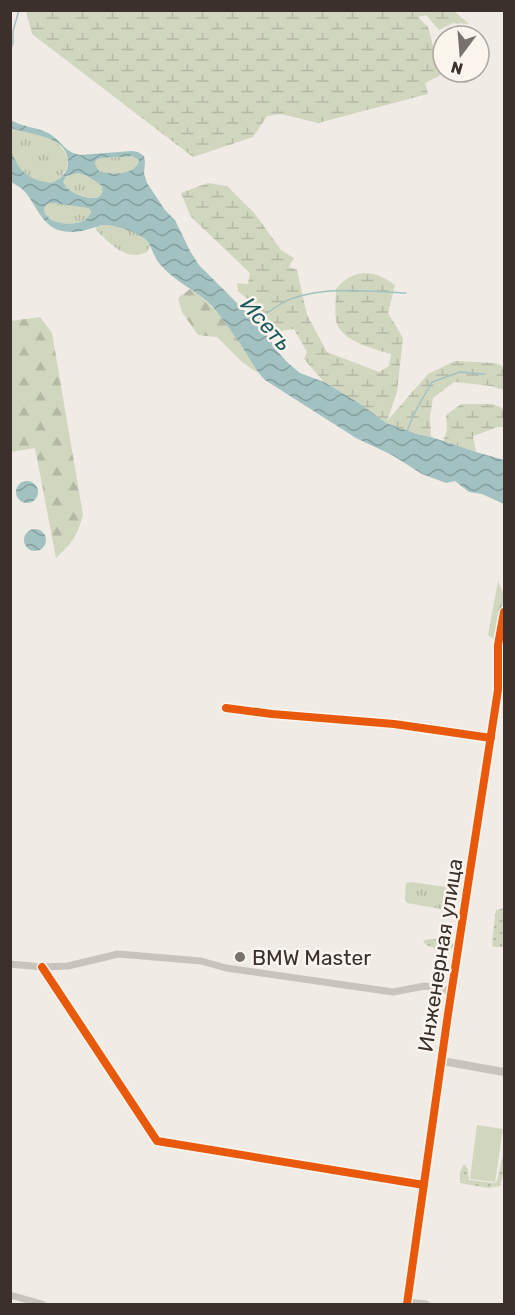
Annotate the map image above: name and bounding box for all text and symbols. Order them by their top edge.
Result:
north arrow [431,24,491,84]
text: N [449,57,465,79]
water label: Исеть [235,292,297,356]
street label: Инженерная улица [412,857,468,1053]
place label: BMW Master [252,945,371,970]
marker: BMW Master [233,950,247,964]

